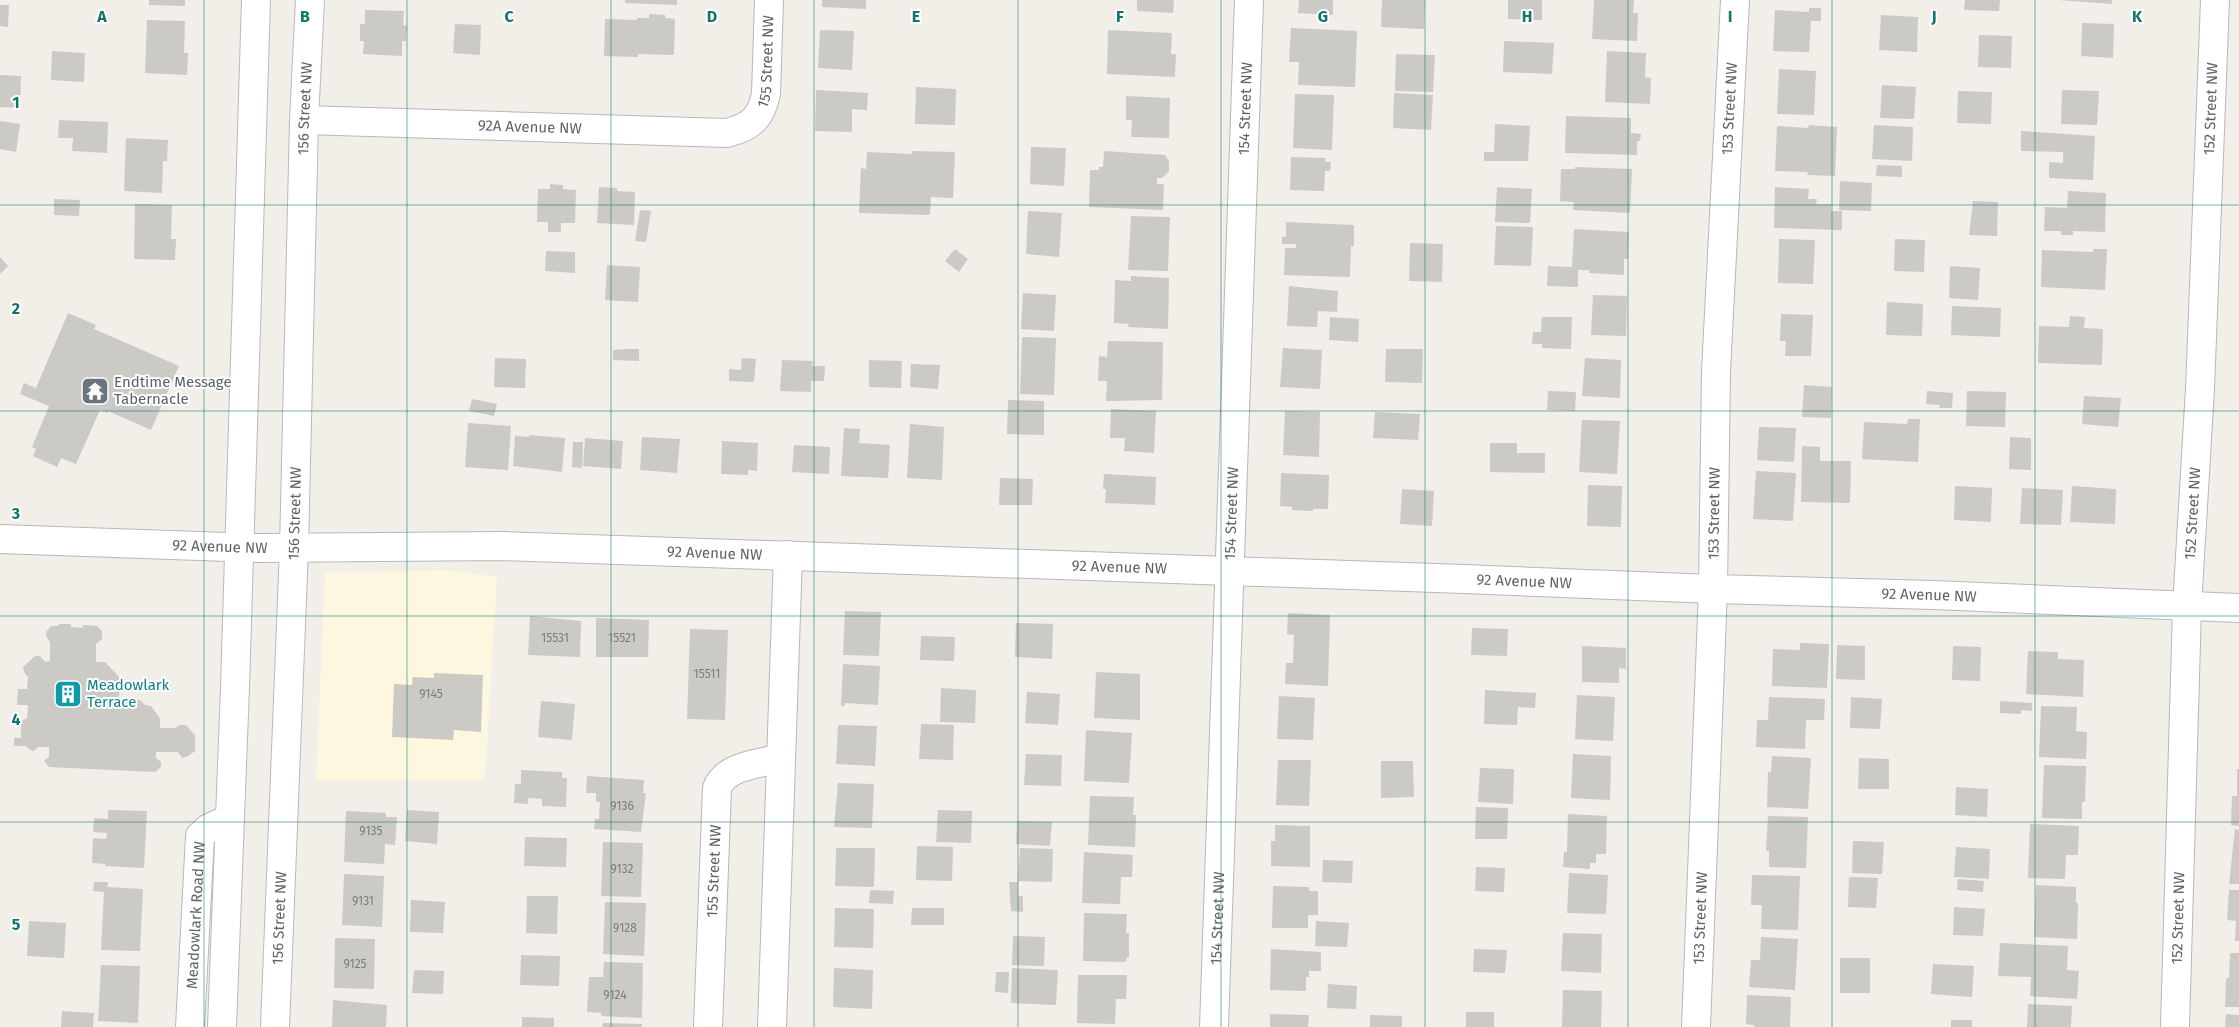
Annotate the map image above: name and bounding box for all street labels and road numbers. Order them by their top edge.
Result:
street label: 155 Street NW [754,14,778,110]
street label: 156 Street NW [294,61,316,155]
street label: 154 Street NW [1235,61,1256,155]
street label: 153 Street NW [1718,61,1741,155]
street label: 152 Street NW [2200,62,2222,155]
street label: 92A Avenue NW [478,116,583,138]
street label: 156 Street NW [285,466,305,560]
street label: 154 Street NW [1221,466,1242,560]
street label: 153 Street NW [1704,466,1724,560]
street label: 152 Street NW [2181,466,2204,560]
street label: 92 Avenue NW [172,536,268,557]
street label: 92 Avenue NW [667,543,763,564]
street label: 92 Avenue NW [1071,557,1168,578]
street label: 92 Avenue NW [1476,571,1573,592]
street label: 92 Avenue NW [1881,585,1978,606]
street label: 155 Street NW [703,824,725,918]
street label: Meadowlark Road NW [183,840,209,989]
street label: 156 Street NW [268,870,290,965]
street label: 154 Street NW [1207,870,1228,965]
street label: 153 Street NW [1689,871,1711,965]
street label: 152 Street NW [2168,871,2188,965]

